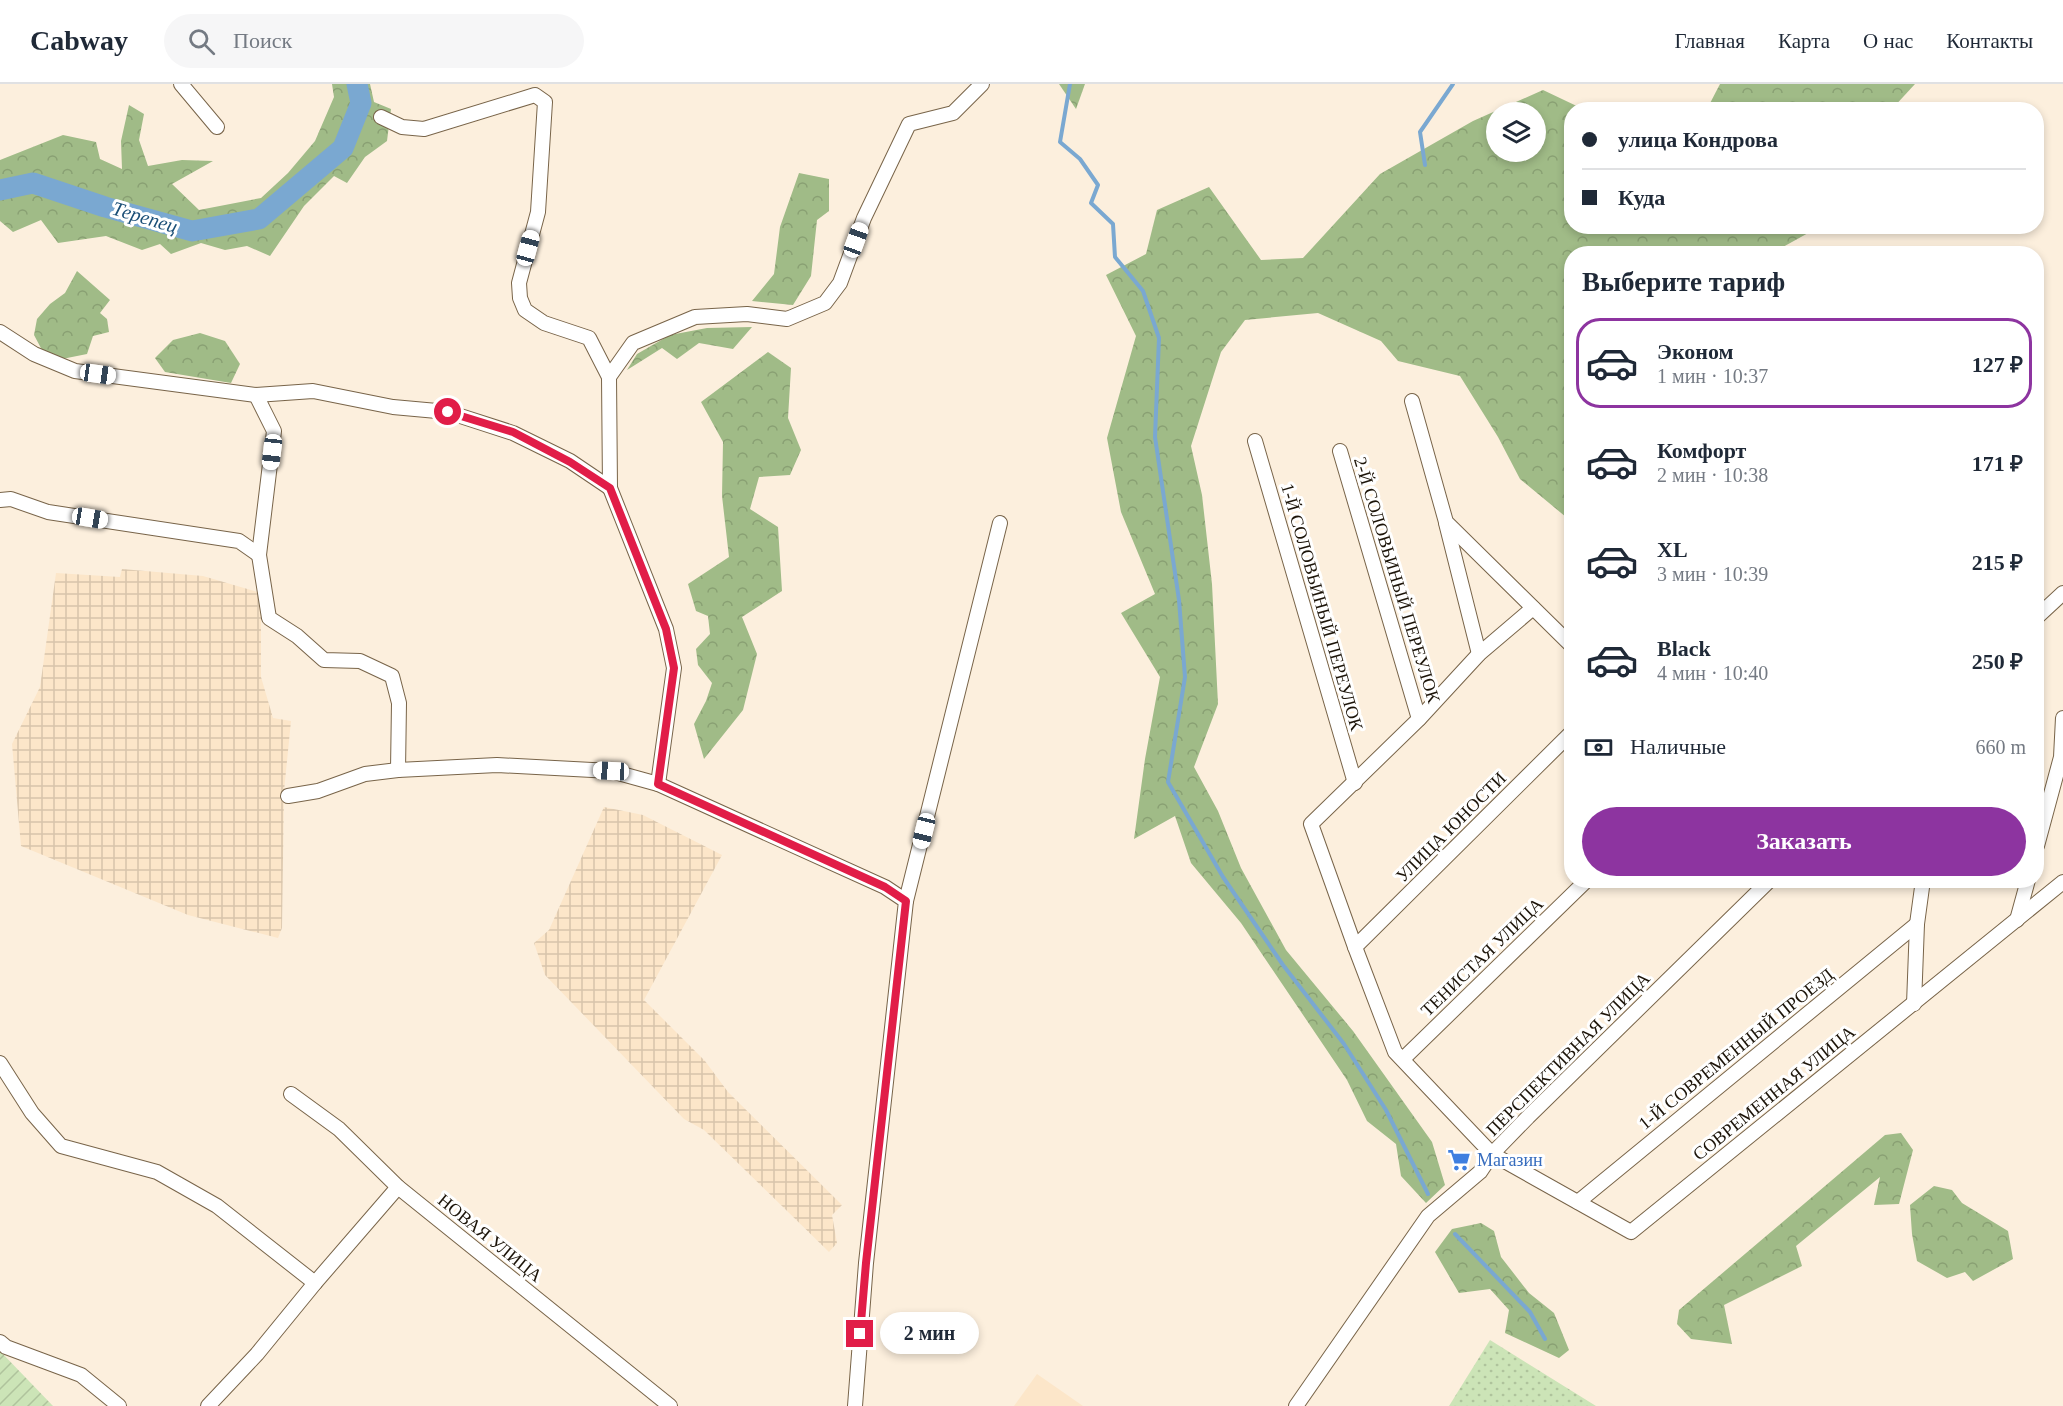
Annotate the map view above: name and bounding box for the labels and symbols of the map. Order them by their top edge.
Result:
water label: Терепец [109,197,180,238]
car [841,220,871,260]
car [515,228,541,268]
car [79,363,117,385]
route start [434,398,461,425]
car [261,433,283,471]
street label: 2-Й СОЛОВЬИНЫЙ ПЕРЕУЛОК [1350,455,1444,706]
street label: 1-Й СОЛОВЬИНЫЙ ПЕРЕУЛОК [1277,481,1367,734]
car [71,506,109,530]
car [593,761,629,781]
street label: УЛИЦА ЮНОСТИ [1392,768,1510,886]
car [911,811,937,851]
street label: ТЕНИСТАЯ УЛИЦА [1417,894,1547,1020]
street label: 1-Й СОВРЕМЕННЫЙ ПРОЕЗД [1635,964,1837,1134]
street label: ПЕРСПЕКТИВНАЯ УЛИЦА [1482,968,1654,1140]
street label: СОВРЕМЕННАЯ УЛИЦА [1689,1022,1859,1164]
supermarket icon: Магазин [1446,1147,1472,1173]
place label: Магазин [1477,1150,1543,1170]
street label: НОВАЯ УЛИЦА [434,1190,546,1286]
callout: 2 мин [881,1313,980,1355]
route end [846,1320,873,1347]

